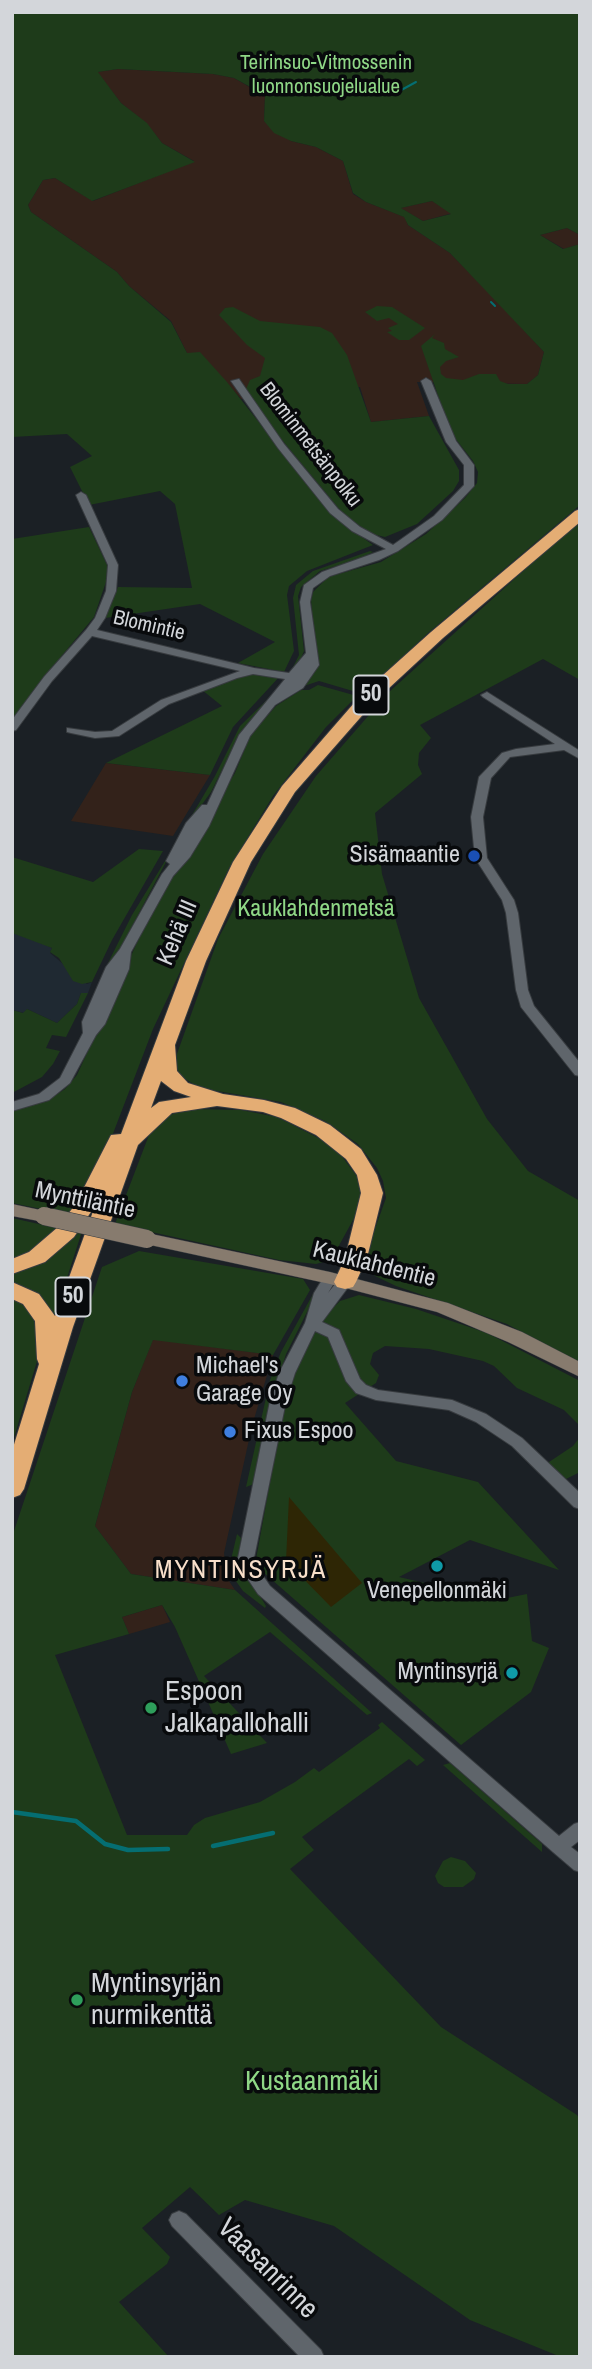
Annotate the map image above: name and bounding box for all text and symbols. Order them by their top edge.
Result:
park label: Teirinsuo-Vitmossenin luonnonsuojelualue [240,50,412,100]
street label: Blominmetsänpolku [254,378,366,512]
street label: Blomintie [111,606,187,646]
road number: 50 [354,676,388,715]
place label: Sisämaantie [350,842,460,870]
marker: Sisämaantie [466,848,482,864]
street label: Kehä III [151,896,205,970]
park label: Kauklahdenmetsä [237,896,395,924]
street label: Mynttiläntie [32,1176,138,1226]
street label: Kauklahdentie [309,1236,439,1294]
road number: 50 [56,1278,90,1316]
place label: Michael's Garage Oy [196,1353,292,1409]
marker: Michael's Garage Oy [174,1373,190,1389]
place label: Fixus Espoo [244,1418,353,1446]
marker: Fixus Espoo [222,1424,238,1440]
district label: MYNTINSYRJÄ [156,1555,326,1587]
marker: Venepellonmäki [429,1558,445,1574]
place label: Venepellonmäki [367,1578,507,1606]
place label: Myntinsyrjä [397,1659,498,1687]
marker: Myntinsyrjä [504,1665,520,1681]
place label: Espoon Jalkapallohalli [165,1675,309,1741]
marker: Espoon Jalkapallohalli [143,1700,159,1716]
place label: Myntinsyrjän nurmikenttä [91,1967,221,2033]
marker: Myntinsyrjän nurmikenttä [69,1992,85,2008]
park label: Kustaanmäki [245,2065,379,2099]
street label: Vaasanrinne [210,2212,324,2326]

